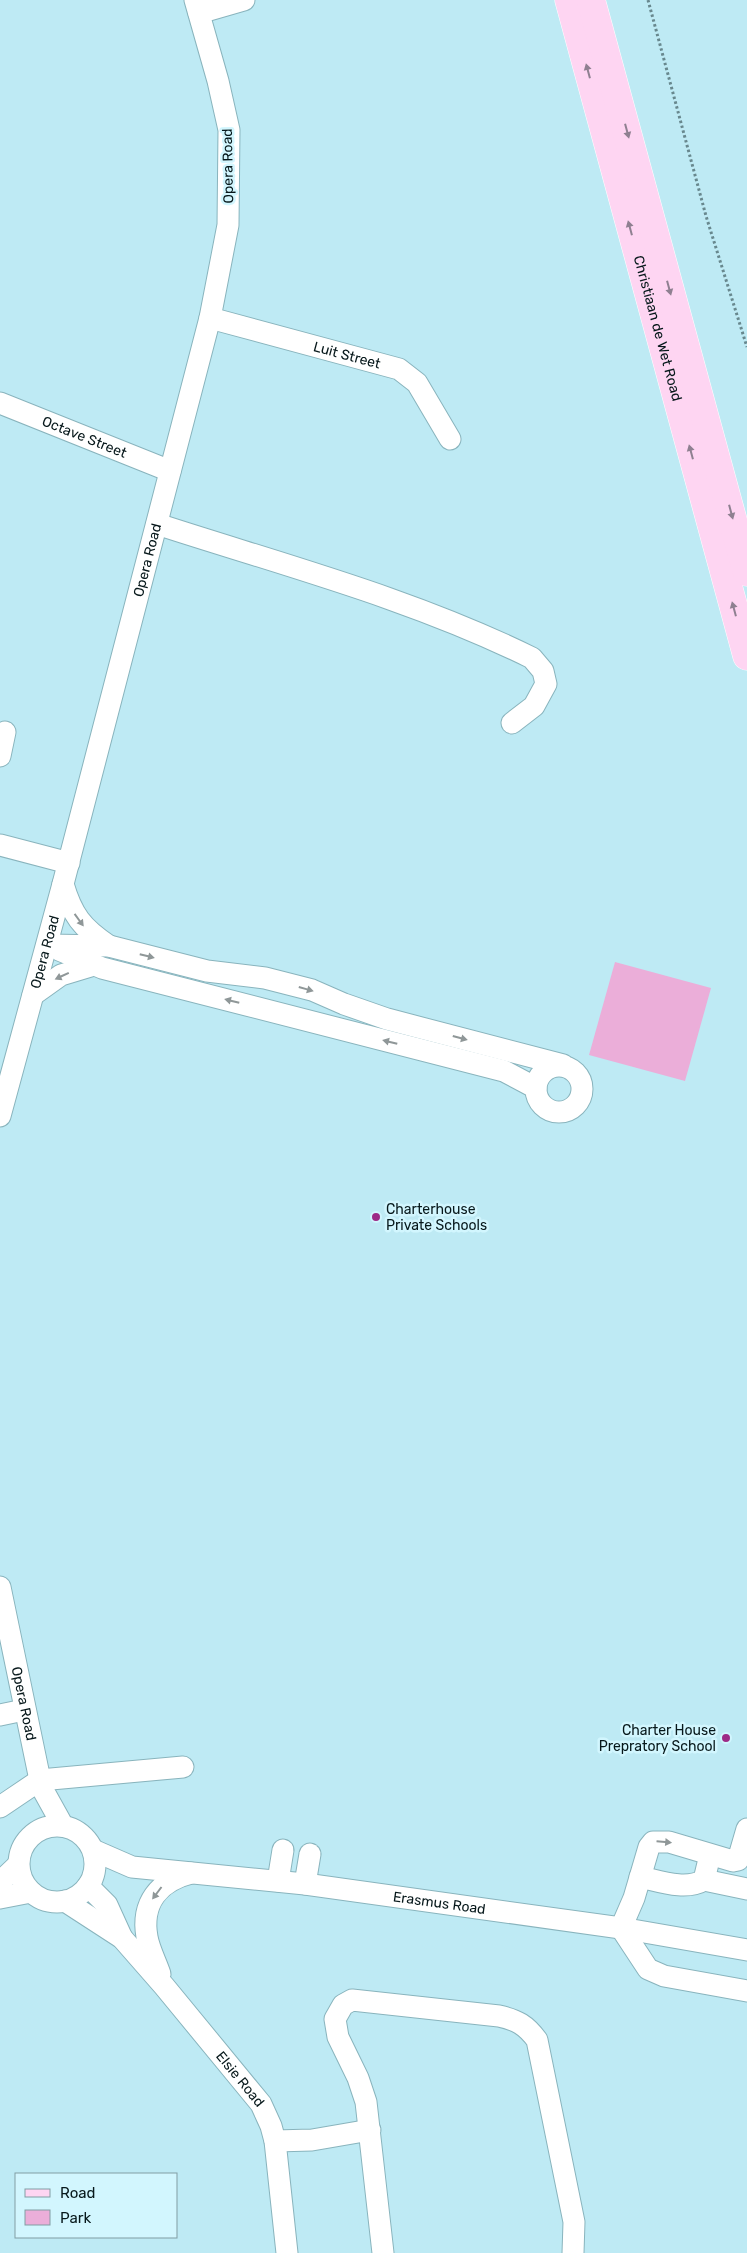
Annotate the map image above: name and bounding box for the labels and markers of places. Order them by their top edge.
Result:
place label: Charterhouse Private Schools [386,1201,487,1234]
marker: Charterhouse Private Schools [370,1211,382,1223]
place label: Charter House Prepratory School [599,1722,716,1755]
marker: Charter House Prepratory School [720,1732,732,1744]

